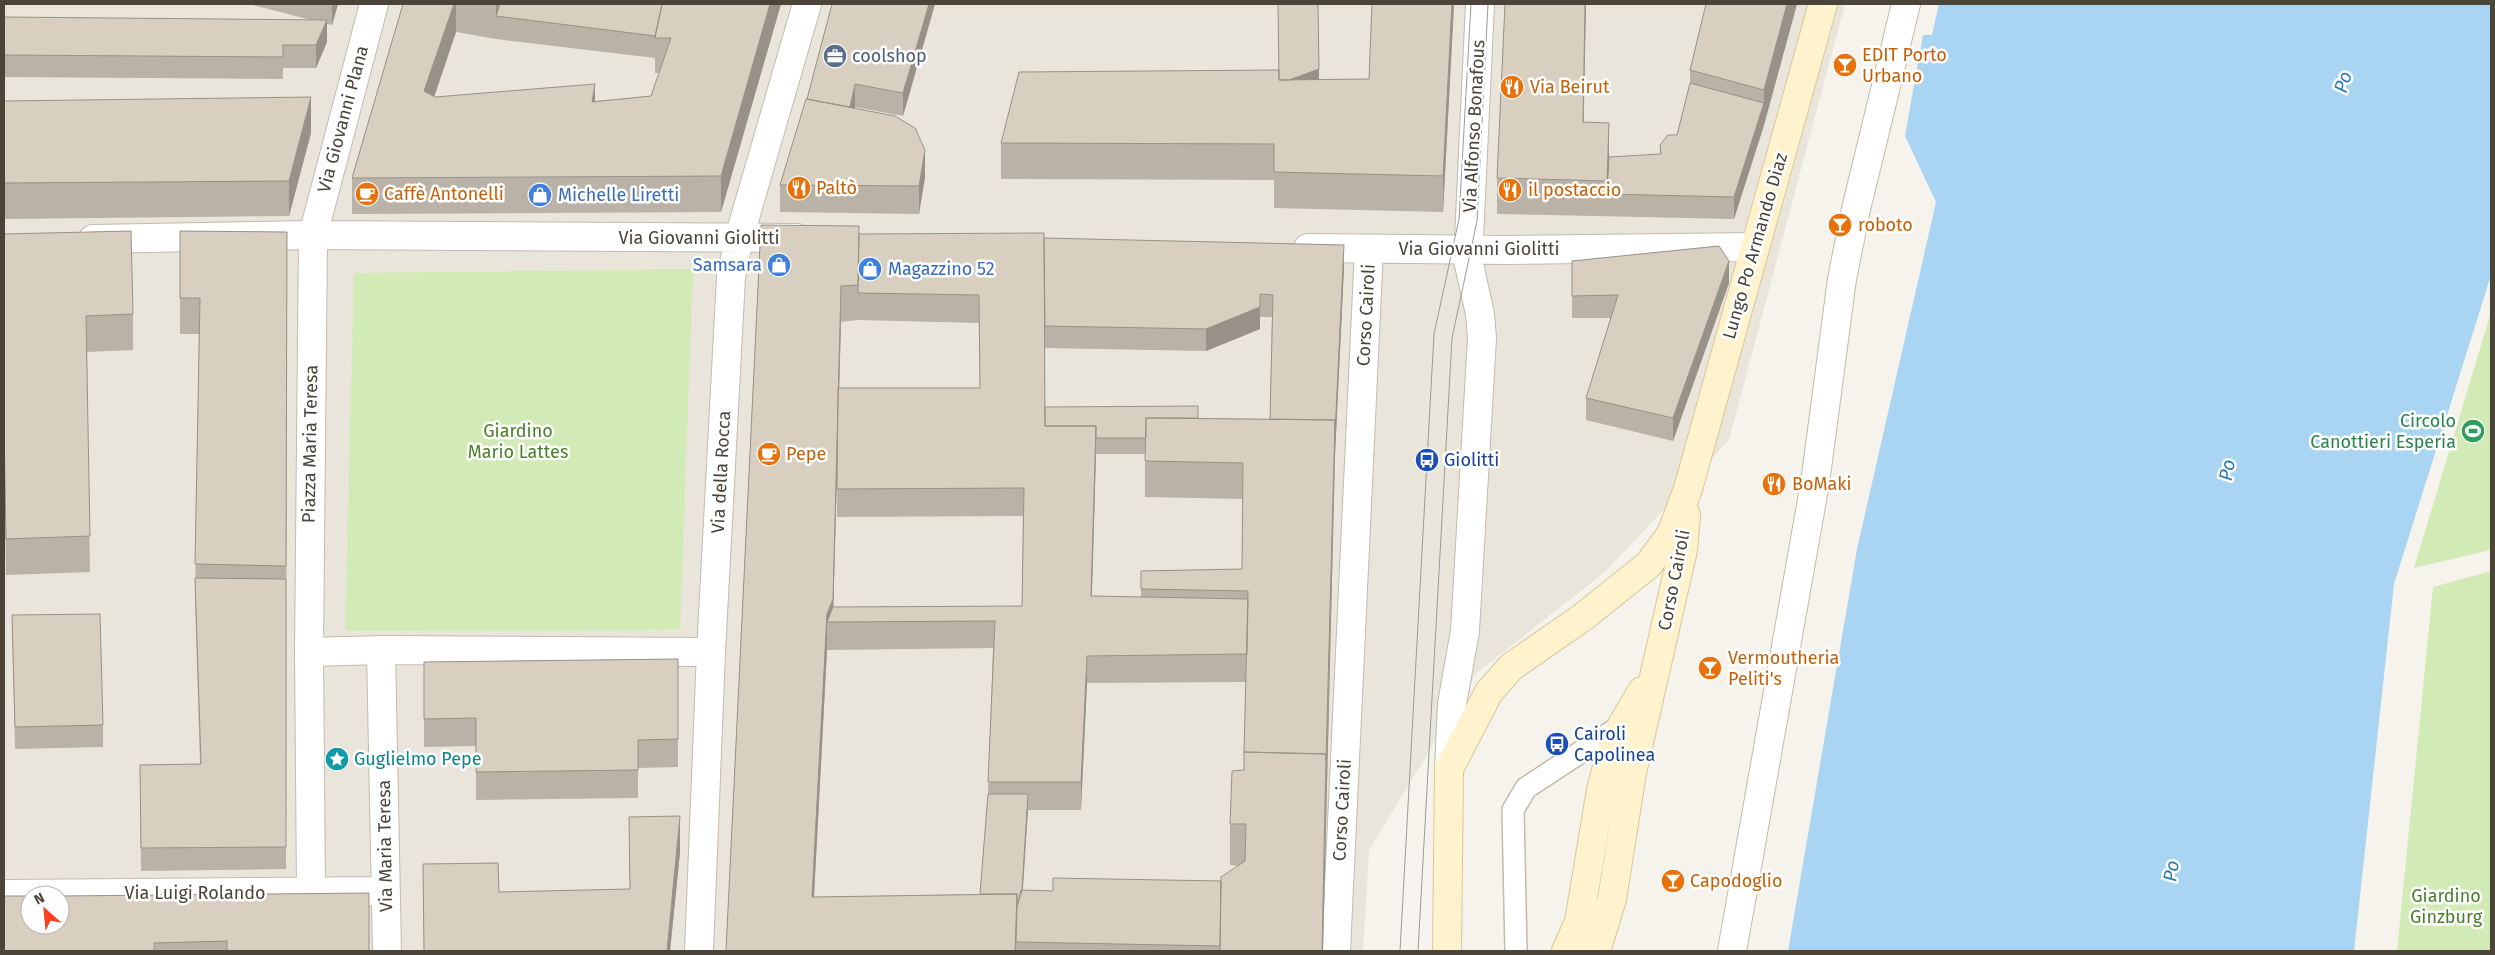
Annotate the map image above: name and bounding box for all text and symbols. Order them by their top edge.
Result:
street label: Via Alfonso Bonafous [1458,39,1490,213]
street label: Via Giovanni Plana [313,43,373,195]
office icon: coolshop [822,43,848,69]
place label: EDIT Porto Urbano [1862,44,1947,87]
place label: coolshop [852,45,927,67]
bar icon: EDIT Porto Urbano [1832,52,1858,78]
water label: Po [2329,68,2357,96]
restaurant icon: Via Beirut [1499,74,1525,100]
place label: Via Beirut [1530,76,1610,98]
street label: Lungo Po Armando Diaz [1718,150,1792,342]
restaurant icon: Paltò [786,175,812,201]
place label: Paltò [816,177,857,199]
restaurant icon: il postaccio [1497,177,1523,203]
place label: il postaccio [1528,179,1621,201]
cafe icon: Caffè Antonelli [354,181,380,207]
shop icon: Michelle Liretti [527,182,553,208]
place label: Caffè Antonelli [384,183,504,205]
place label: Michelle Liretti [558,184,679,206]
bar icon: roboto [1827,212,1853,238]
place label: roboto [1858,214,1913,236]
street label: Via Giovanni Giolitti [618,227,780,249]
street label: Via Giovanni Giolitti [1398,238,1560,260]
shop icon: Samsara [766,252,792,278]
place label: Samsara [693,254,762,276]
shop icon: Magazzino 52 [857,256,883,282]
place label: Magazzino 52 [888,258,995,280]
street label: Corso Cairoli [1352,263,1380,367]
street label: Piazza Maria Teresa [298,365,322,523]
street label: Via della Rocca [707,410,735,534]
place label: Circolo Canottieri Esperia [2310,410,2456,453]
sports icon: Circolo Canottieri Esperia [2460,418,2486,444]
park label: Giardino Mario Lattes [468,420,568,463]
cafe icon: Pepe [756,441,782,467]
place label: Pepe [786,443,826,465]
bus stop icon: Giolitti [1414,447,1440,473]
place label: Giolitti [1444,449,1499,471]
water label: Po [2214,457,2240,483]
restaurant icon: BoMaki [1761,471,1787,497]
place label: BoMaki [1792,473,1852,495]
street label: Corso Cairoli [1653,528,1695,632]
place label: Vermoutheria Peliti's [1728,647,1839,690]
bar icon: Vermoutheria Peliti's [1697,655,1723,681]
place label: Cairoli Capolinea [1574,723,1655,766]
bus stop icon: Cairoli Capolinea [1544,731,1570,757]
place icon: Guglielmo Pepe [324,746,350,772]
place label: Guglielmo Pepe [354,748,482,770]
street label: Corso Cairoli [1328,758,1356,862]
street label: Via Maria Teresa [373,780,397,912]
water label: Po [2158,859,2184,883]
bar icon: Capodoglio [1660,868,1686,894]
place label: Capodoglio [1690,870,1782,892]
street label: Via Luigi Rolando [124,882,266,904]
north arrow [20,885,70,935]
park label: Giardino Ginzburg [2410,885,2483,928]
text: N [31,889,47,909]

